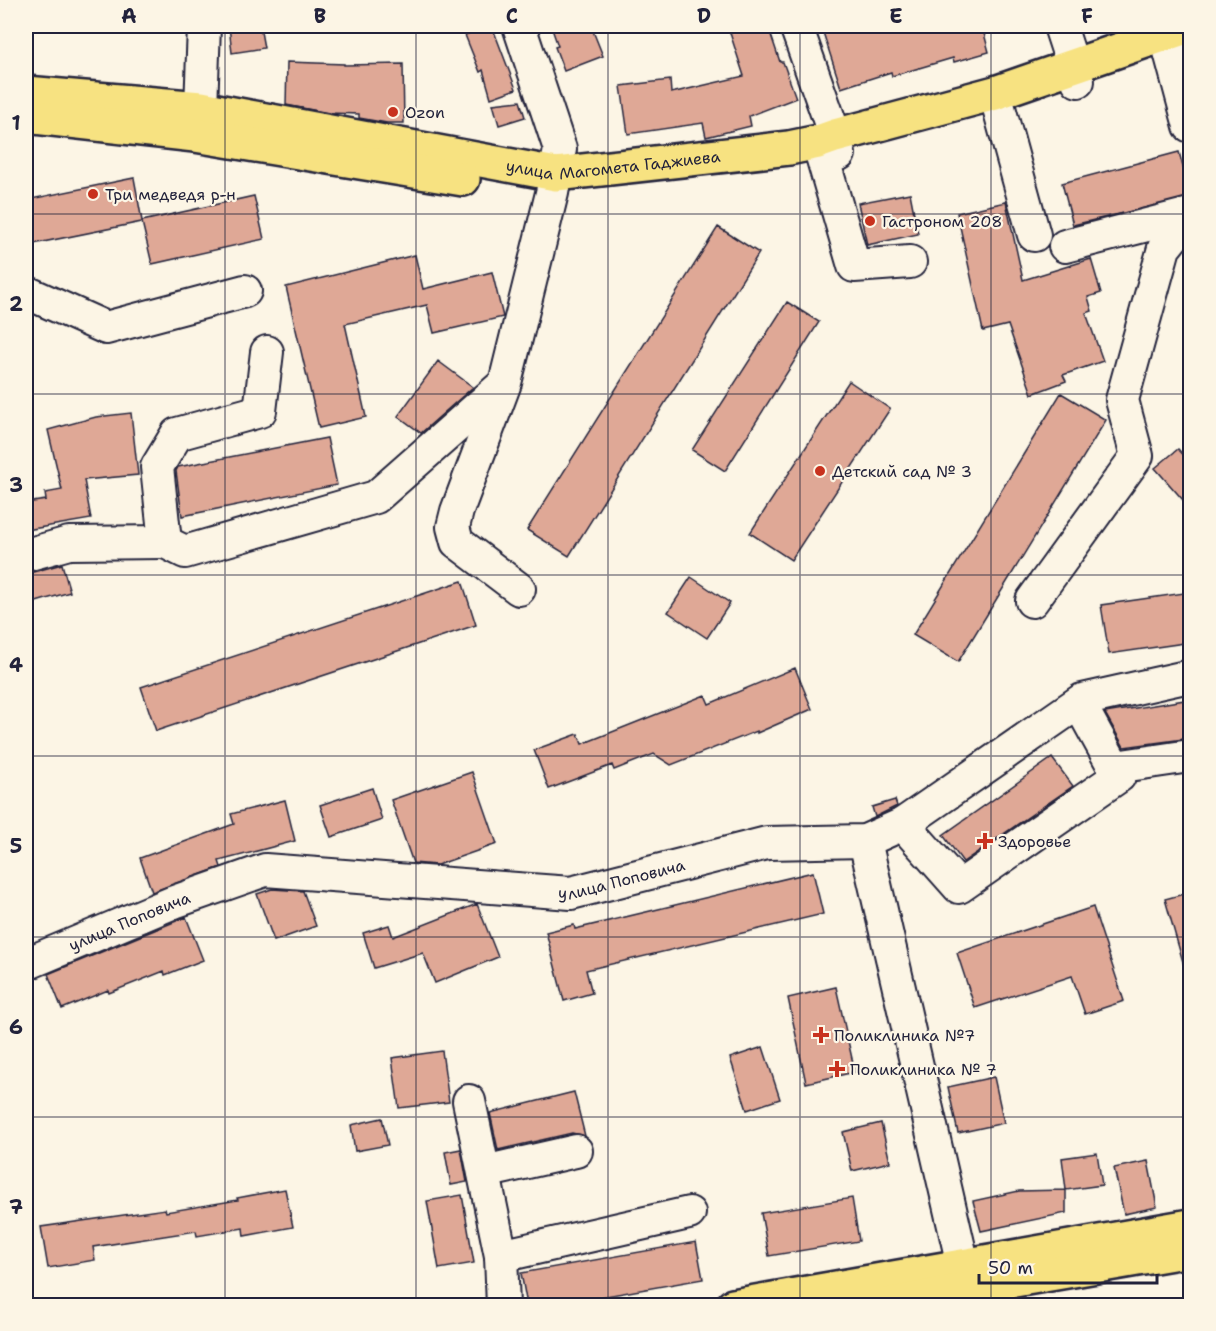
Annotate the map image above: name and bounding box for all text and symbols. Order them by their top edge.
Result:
text: A [121,3,137,29]
text: B [314,3,326,29]
text: C [506,3,518,29]
text: D [697,3,711,29]
text: E [889,3,903,29]
text: F [1081,3,1093,29]
place label: Ozon [405,102,445,123]
marker: Ozon [386,105,400,119]
text: 1 [11,110,21,136]
street label: улица Магомета Гаджиева [504,146,721,185]
place label: Три медведя р-н [105,184,236,205]
marker: Три медведя р-н [86,187,100,201]
place label: Гастроном 208 [882,211,1002,232]
marker: Гастроном 208 [863,214,877,228]
text: 2 [9,291,23,317]
place label: Детский сад № 3 [832,461,972,482]
marker: Детский сад № 3 [813,464,827,478]
text: 3 [9,472,23,498]
text: 4 [9,652,23,678]
place label: Здоровье [998,831,1071,852]
marker: Здоровье [976,832,994,850]
text: 5 [10,833,22,859]
street label: улица Поповича [558,854,687,905]
street label: улица Поповича [66,887,193,956]
text: 6 [9,1014,23,1040]
place label: Поликлиника №7 [834,1025,975,1046]
marker: Поликлиника №7 [812,1026,830,1044]
place label: Поликлиника № 7 [850,1059,997,1080]
marker: Поликлиника № 7 [828,1060,846,1078]
text: 7 [9,1194,23,1220]
scale bar [979,1247,1158,1285]
text: 50 m [988,1256,1033,1280]

